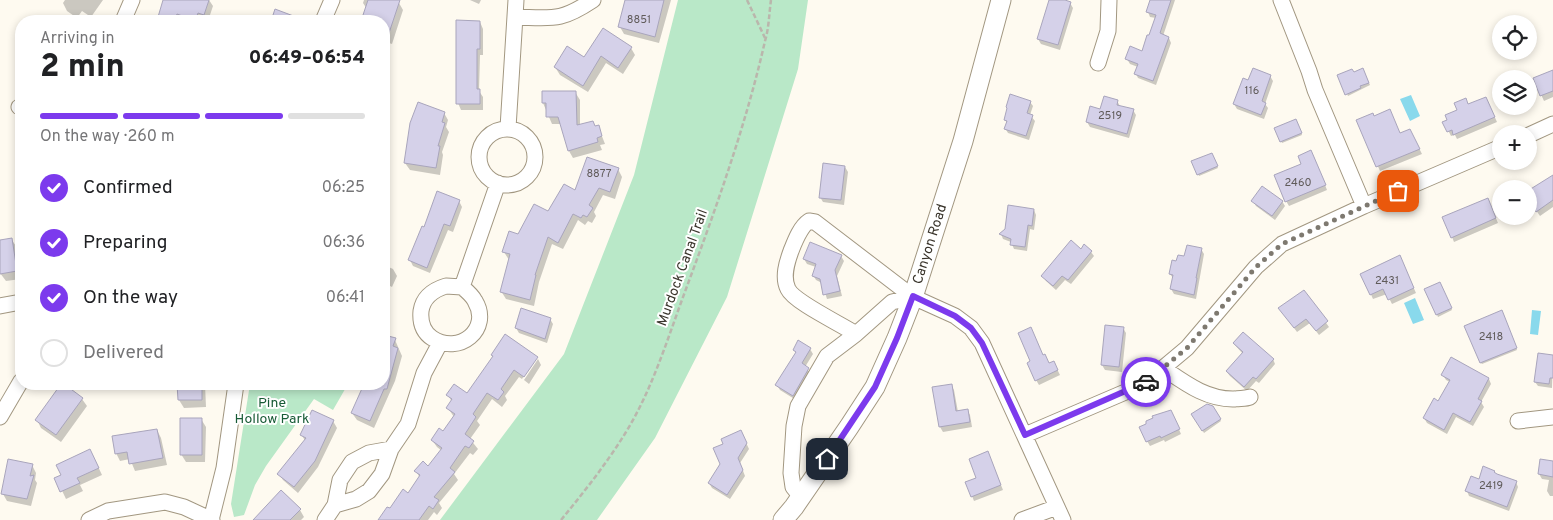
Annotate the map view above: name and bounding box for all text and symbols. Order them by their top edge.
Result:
house number: 8851 [627,13,651,27]
map controls [1492,15,1537,225]
button: locate [1492,15,1537,60]
text: Arriving in [40,29,115,49]
text: 06:49–06:54 [249,46,365,70]
text: 2 min [40,48,125,88]
button: layers [1492,70,1537,115]
house number: 116 [1245,84,1259,98]
house number: 2519 [1098,109,1122,123]
button: + [1492,125,1537,170]
text: On the way · 260 m [40,127,174,147]
house number: 8877 [586,167,612,181]
pin [1377,170,1419,212]
icon: check [40,174,68,202]
text: Confirmed [83,176,173,200]
house number: 2460 [1284,176,1312,190]
icon: bag [1384,177,1412,205]
text: 06:25 [322,178,365,198]
button: − [1492,180,1537,225]
street label: Canyon Road [909,202,951,286]
street label: Murdock Canal Trail [654,207,712,329]
icon: check [40,229,68,257]
text: Preparing [83,231,167,255]
text: 06:36 [322,233,365,253]
house number: 2431 [1375,274,1399,288]
icon: check [40,284,68,312]
text: On the way [83,286,178,310]
text: 06:41 [326,288,365,308]
house number: 2418 [1479,330,1503,344]
text: Delivered [83,341,164,365]
courier [1121,357,1171,407]
icon: car [1132,368,1160,396]
park label: Pine Hollow Park [235,395,309,428]
pin [806,438,848,480]
icon: home [813,445,841,473]
house number: 2419 [1479,479,1503,493]

